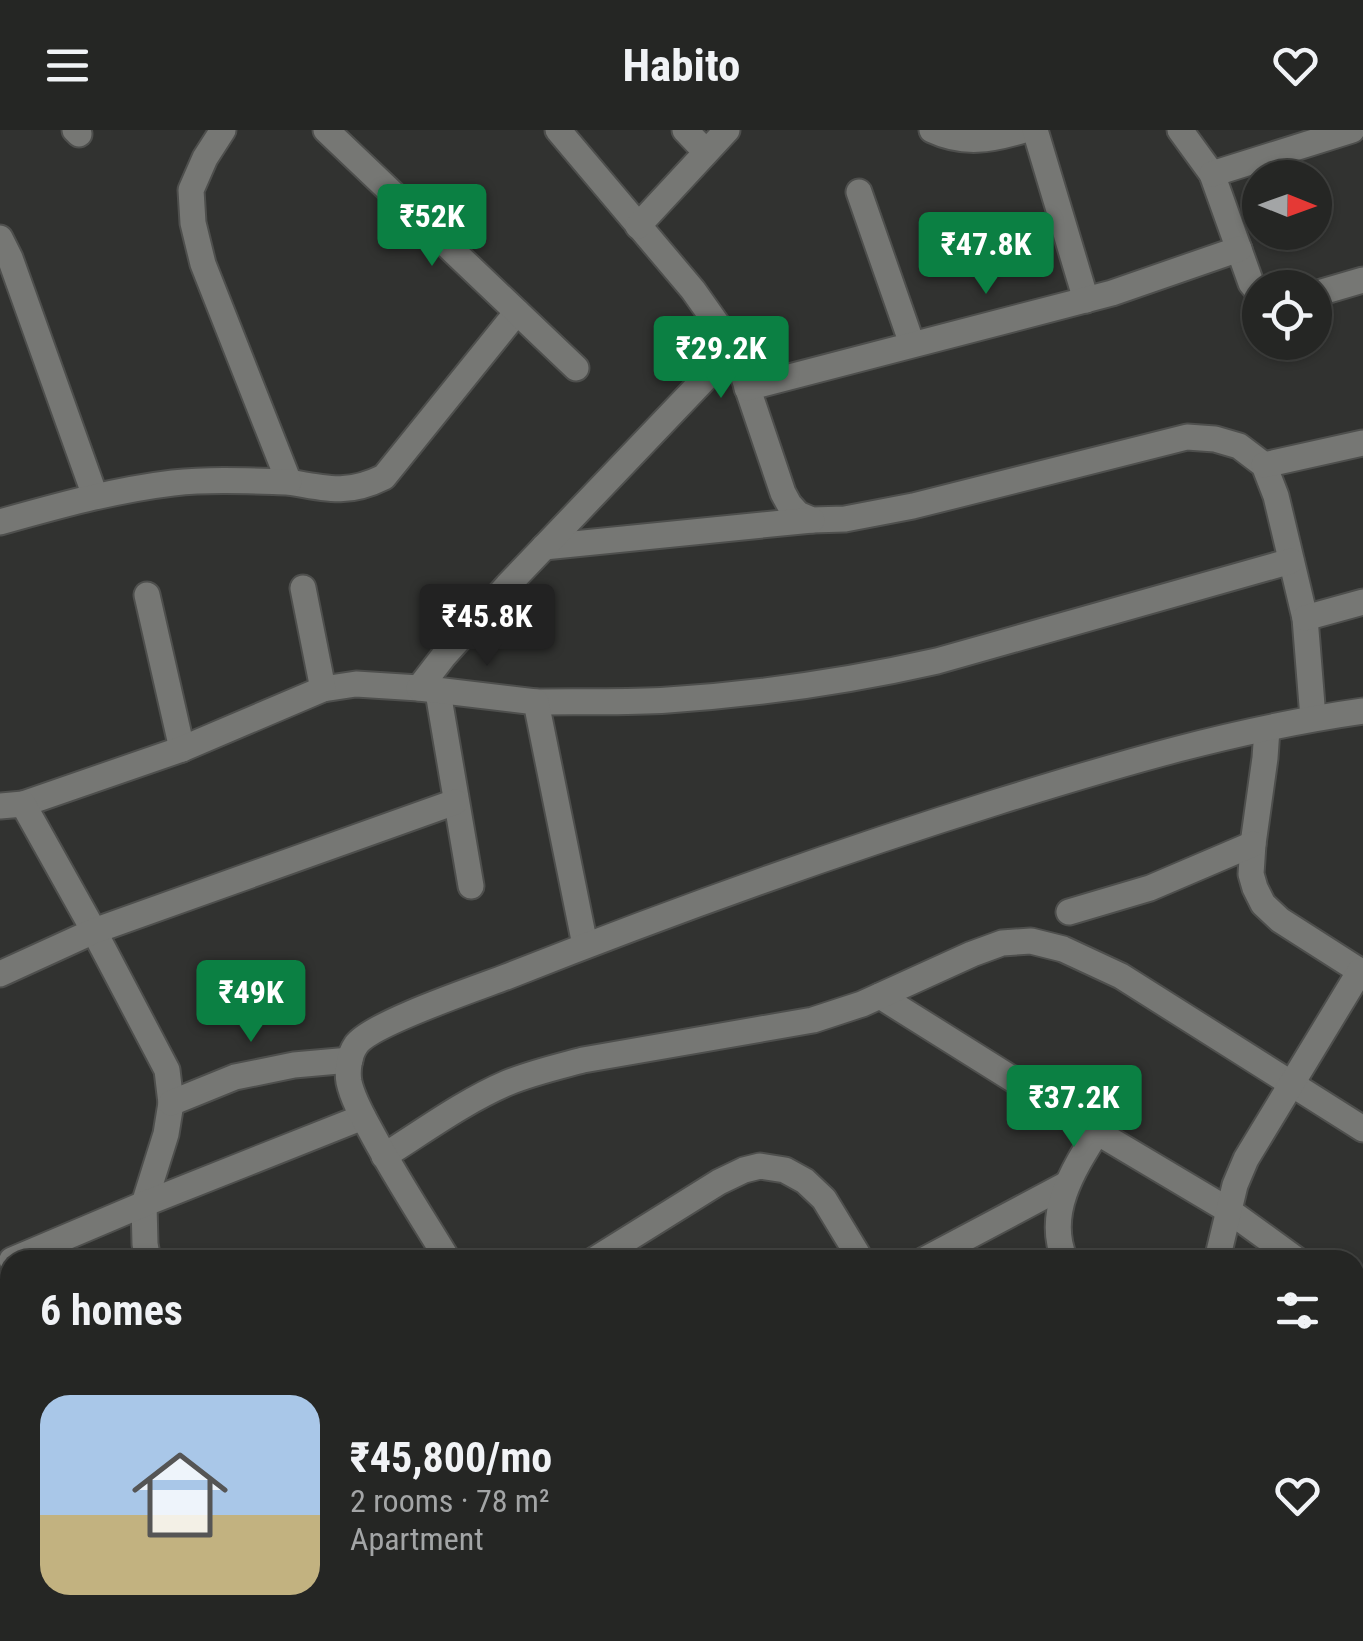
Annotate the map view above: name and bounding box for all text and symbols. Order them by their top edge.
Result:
icon: menu [40,38,95,93]
icon: heart [1268,38,1323,93]
text: Habito [623,39,740,92]
north arrow [1242,160,1332,250]
map controls [1242,160,1332,360]
pin: ₹52K [373,184,491,269]
text: ₹52K [399,197,465,235]
pin: ₹47.8K [905,212,1067,297]
text: ₹47.8K [941,225,1031,263]
button: locate [1242,270,1332,360]
pin: ₹29.2K [640,316,802,401]
text: ₹29.2K [676,329,766,367]
pin: ₹45.8K [406,584,568,669]
text: ₹45.8K [442,597,532,635]
pin: ₹49K [192,960,310,1045]
text: ₹49K [218,973,284,1011]
pin: ₹37.2K [993,1065,1155,1150]
text: ₹37.2K [1029,1078,1119,1116]
icon: filters [1270,1283,1325,1338]
text: 6 homes [40,1286,183,1335]
text: ₹45,800/mo [350,1433,552,1482]
icon: home [120,1435,240,1555]
icon: heart [1270,1468,1325,1523]
text: 2 rooms · 78 m² [350,1482,549,1520]
text: Apartment [350,1520,484,1558]

